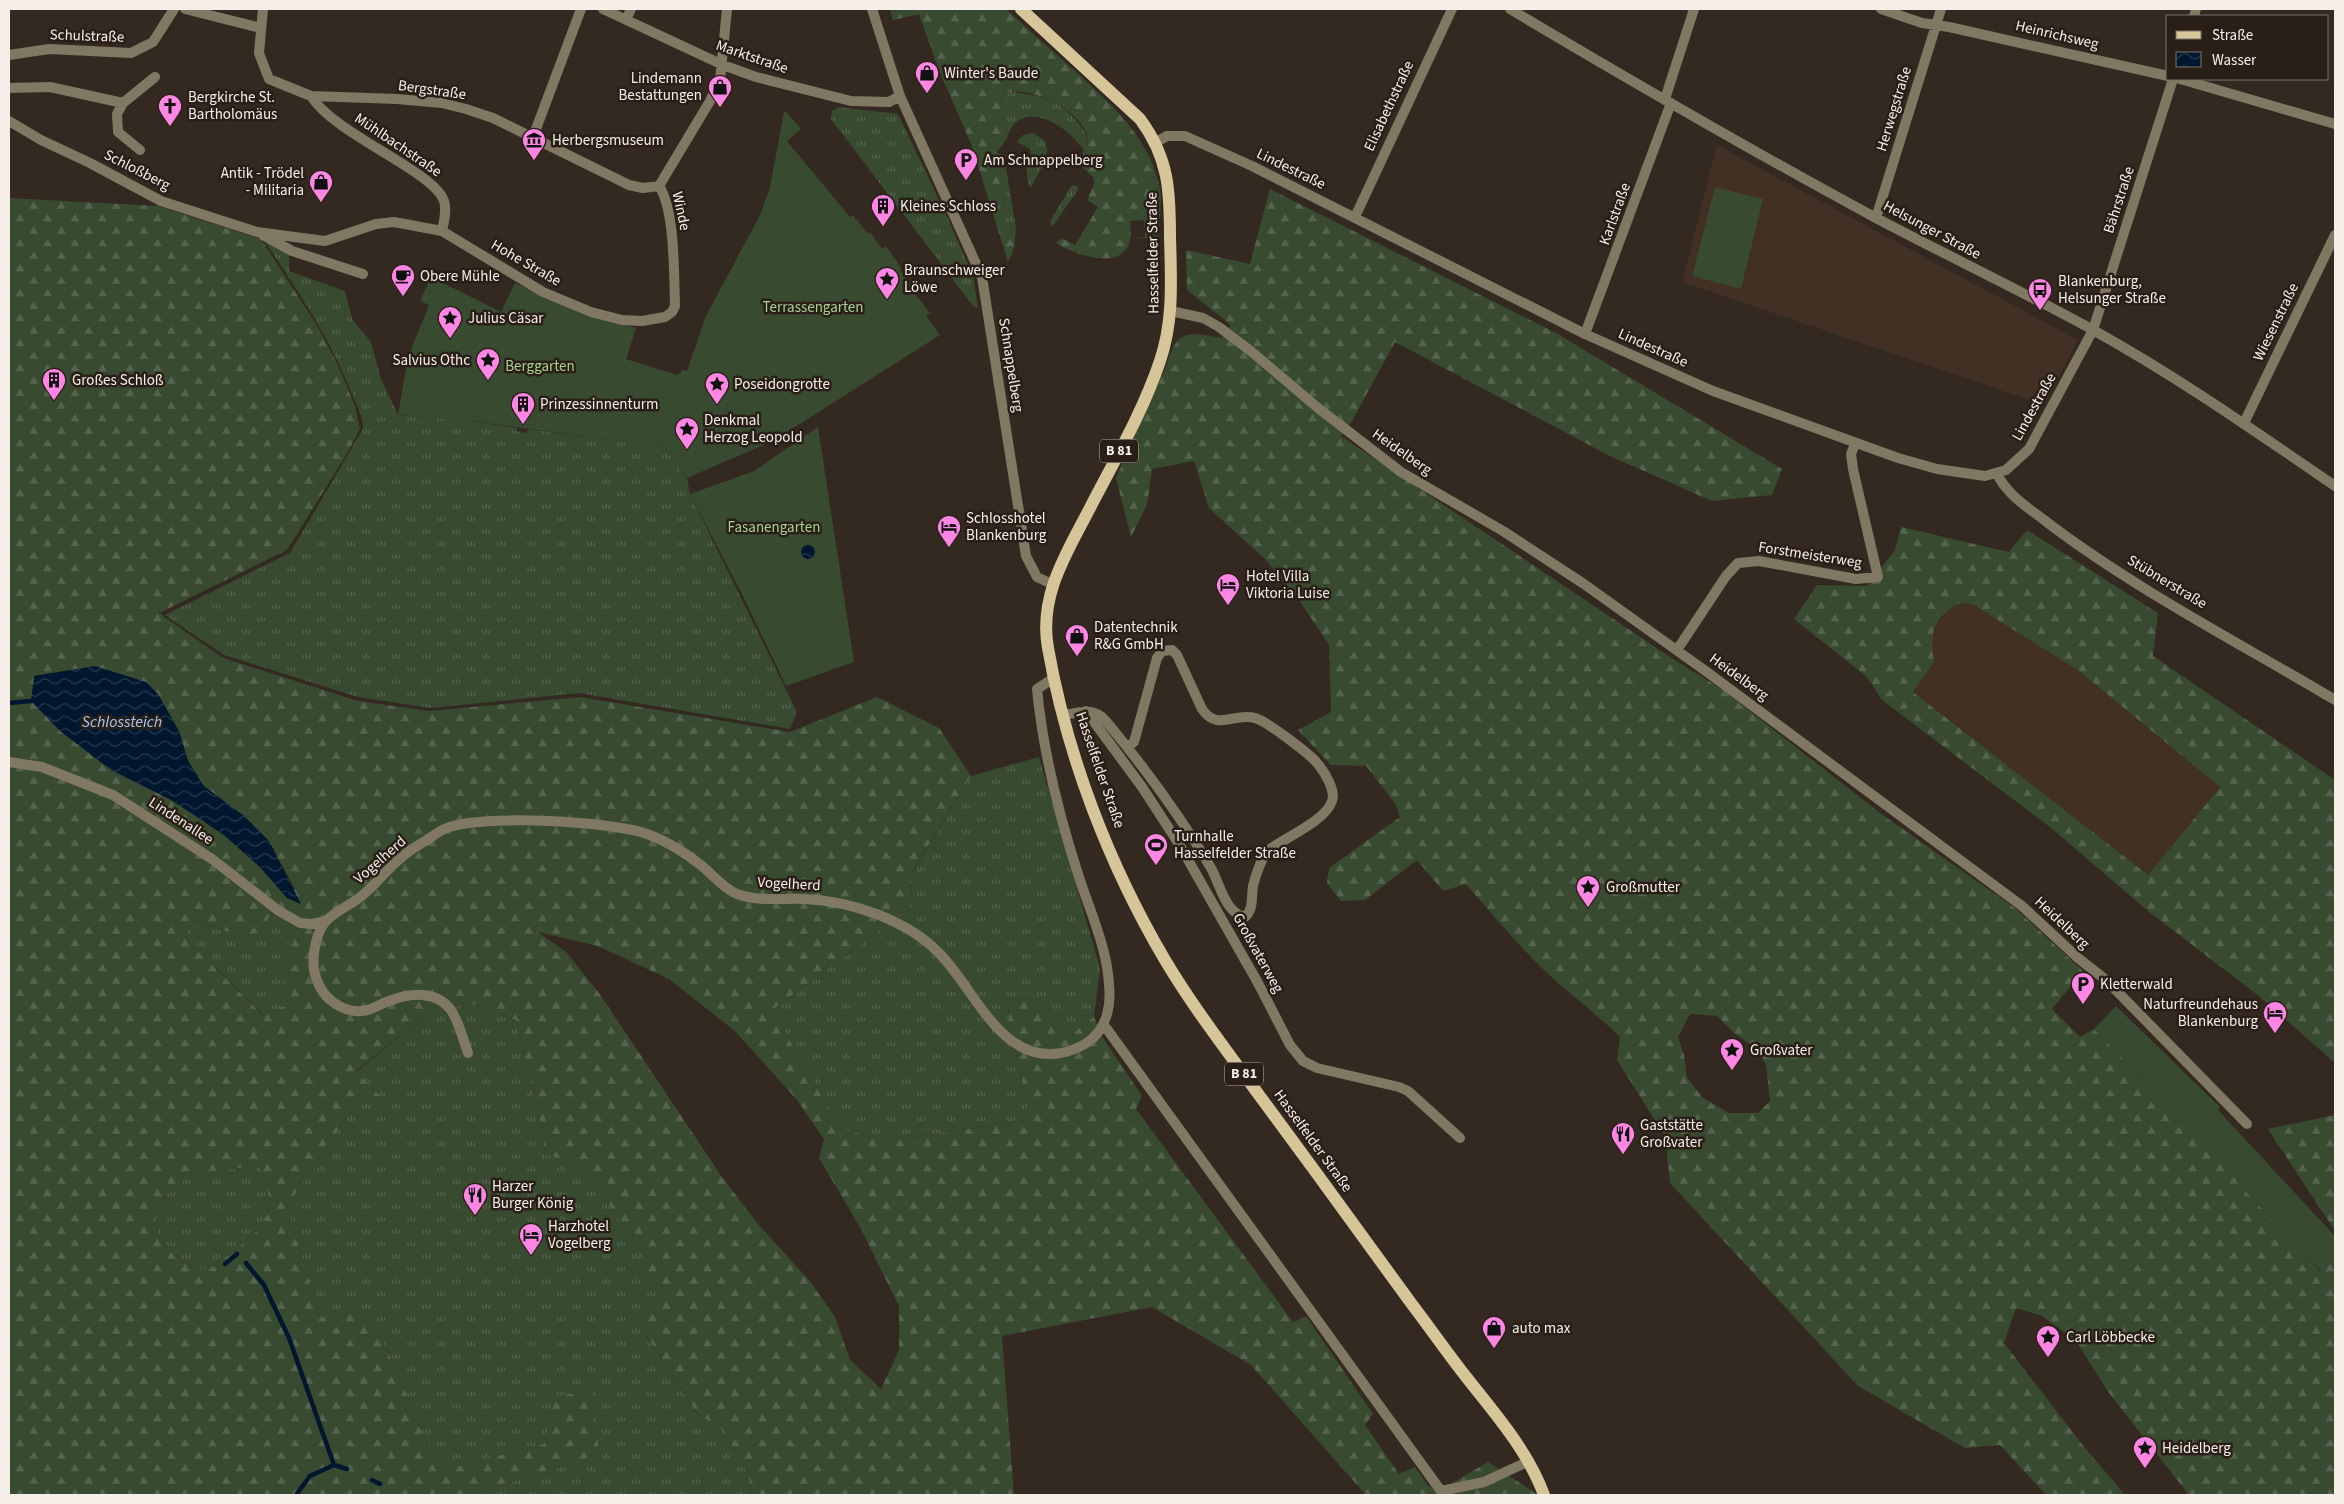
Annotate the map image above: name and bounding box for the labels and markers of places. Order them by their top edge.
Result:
shop icon: Winter's Baude [914,60,940,94]
place label: Winter's Baude [944,63,1038,84]
place label: Lindemann Bestattungen [618,68,702,106]
shop icon: Lindemann Bestattungen [707,74,733,108]
place label: Bergkirche St. Bartholomäus [188,87,277,125]
church icon: Bergkirche St. Bartholomäus [157,93,183,127]
museum icon: Herbergsmuseum [521,127,547,161]
place label: Herbergsmuseum [552,130,664,151]
parking icon: Am Schnappelberg [953,147,979,181]
place label: Am Schnappelberg [984,150,1103,171]
place label: Antik - Trödel - Militaria [221,163,304,201]
shop icon: Antik - Trödel - Militaria [308,169,334,203]
building icon: Kleines Schloss [870,193,896,227]
place label: Kleines Schloss [900,196,996,217]
place label: Braunschweiger Löwe [904,260,1006,298]
cafe icon: Obere Mühle [390,263,416,297]
place label: Obere Mühle [420,266,500,287]
place icon: Braunschweiger Löwe [874,266,900,300]
place label: Blankenburg, Helsunger Straße [2058,271,2166,309]
bus stop icon: Blankenburg, Helsunger Straße [2027,277,2053,311]
place icon: Julius Cäsar [437,305,463,339]
place label: Julius Cäsar [468,308,544,329]
place icon: Salvius Othc [475,347,501,381]
place label: Salvius Othc [392,350,470,371]
building icon: Großes Schloß [41,367,67,401]
place label: Großes Schloß [72,370,164,391]
place icon: Poseidongrotte [704,371,730,405]
place label: Poseidongrotte [734,374,830,395]
building icon: Prinzessinnenturm [510,391,536,425]
place label: Prinzessinnenturm [540,394,658,415]
place label: Denkmal Herzog Leopold [704,410,803,448]
place icon: Denkmal Herzog Leopold [674,416,700,450]
place label: Schlosshotel Blankenburg [966,508,1047,546]
hotel icon: Schlosshotel Blankenburg [936,514,962,548]
place label: Hotel Villa Viktoria Luise [1246,566,1330,604]
hotel icon: Hotel Villa Viktoria Luise [1215,572,1241,606]
place label: Datentechnik R&G GmbH [1094,617,1178,655]
shop icon: Datentechnik R&G GmbH [1064,623,1090,657]
place label: Turnhalle Hasselfelder Straße [1174,826,1296,864]
sports icon: Turnhalle Hasselfelder Straße [1143,832,1169,866]
place icon: Großmutter [1575,874,1601,908]
place label: Großmutter [1606,877,1681,898]
parking icon: Kletterwald [2070,971,2096,1005]
place label: Kletterwald [2100,974,2173,995]
place label: Naturfreundehaus Blankenburg [2143,994,2258,1032]
hotel icon: Naturfreundehaus Blankenburg [2262,1000,2288,1034]
place icon: Großvater [1719,1037,1745,1071]
place label: Großvater [1750,1040,1813,1061]
place label: Gaststätte Großvater [1640,1115,1703,1153]
restaurant icon: Gaststätte Großvater [1610,1121,1636,1155]
place label: Harzer Burger König [492,1176,574,1214]
restaurant icon: Harzer Burger König [462,1182,488,1216]
place label: Harzhotel Vogelberg [548,1216,611,1254]
hotel icon: Harzhotel Vogelberg [518,1222,544,1256]
shop icon: auto max [1481,1315,1507,1349]
place label: auto max [1512,1318,1571,1339]
place icon: Carl Löbbecke [2035,1324,2061,1358]
place label: Carl Löbbecke [2066,1327,2155,1348]
place icon: Heidelberg [2132,1435,2158,1469]
place label: Heidelberg [2162,1438,2231,1459]

